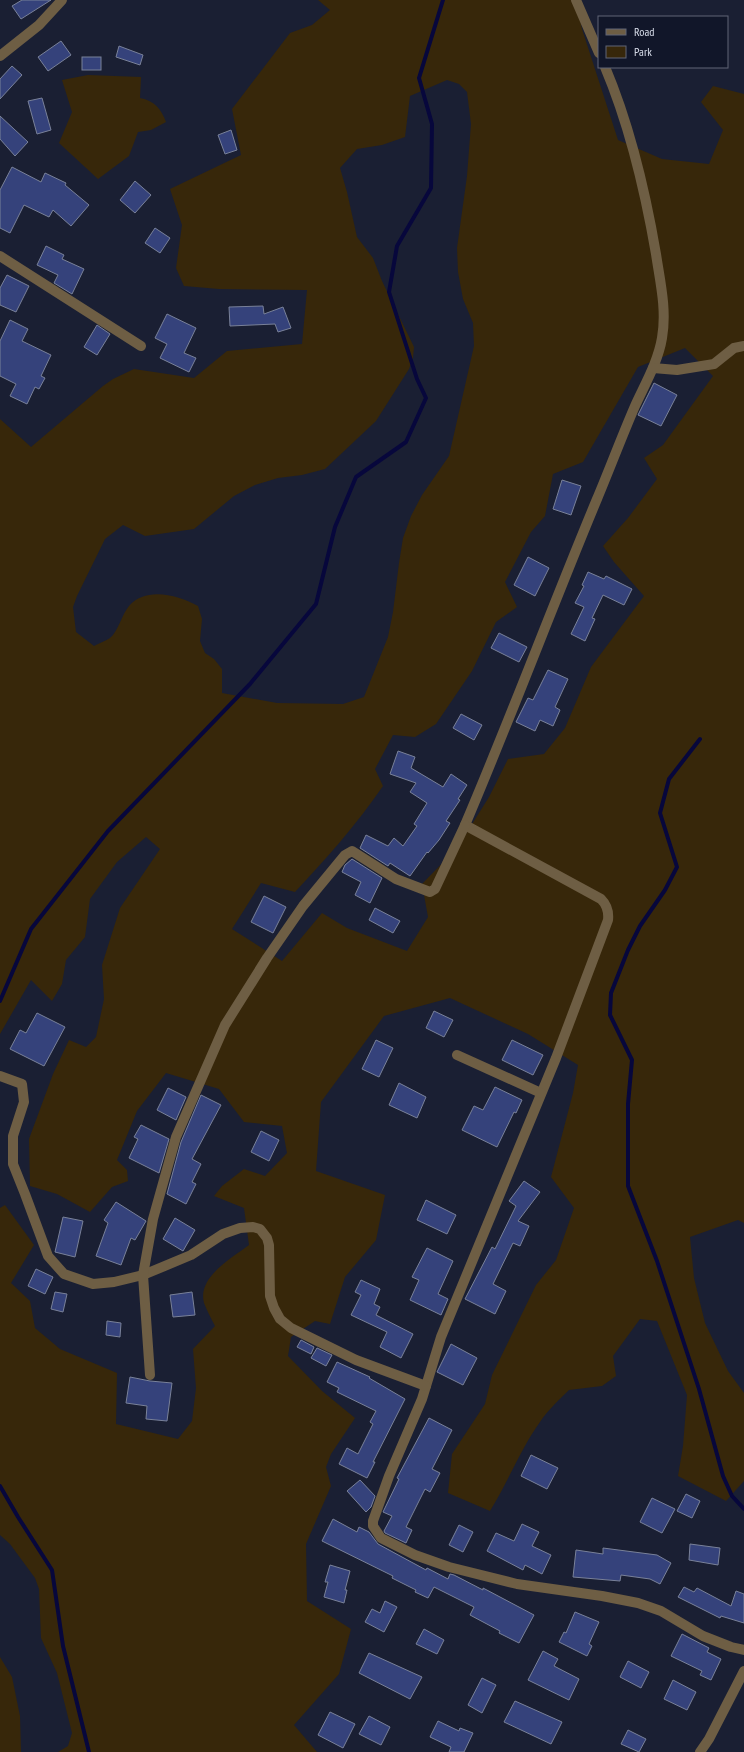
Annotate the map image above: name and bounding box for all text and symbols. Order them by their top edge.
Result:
legend [598,16,728,68]
text: Road [634,24,654,39]
text: Park [634,44,652,59]

